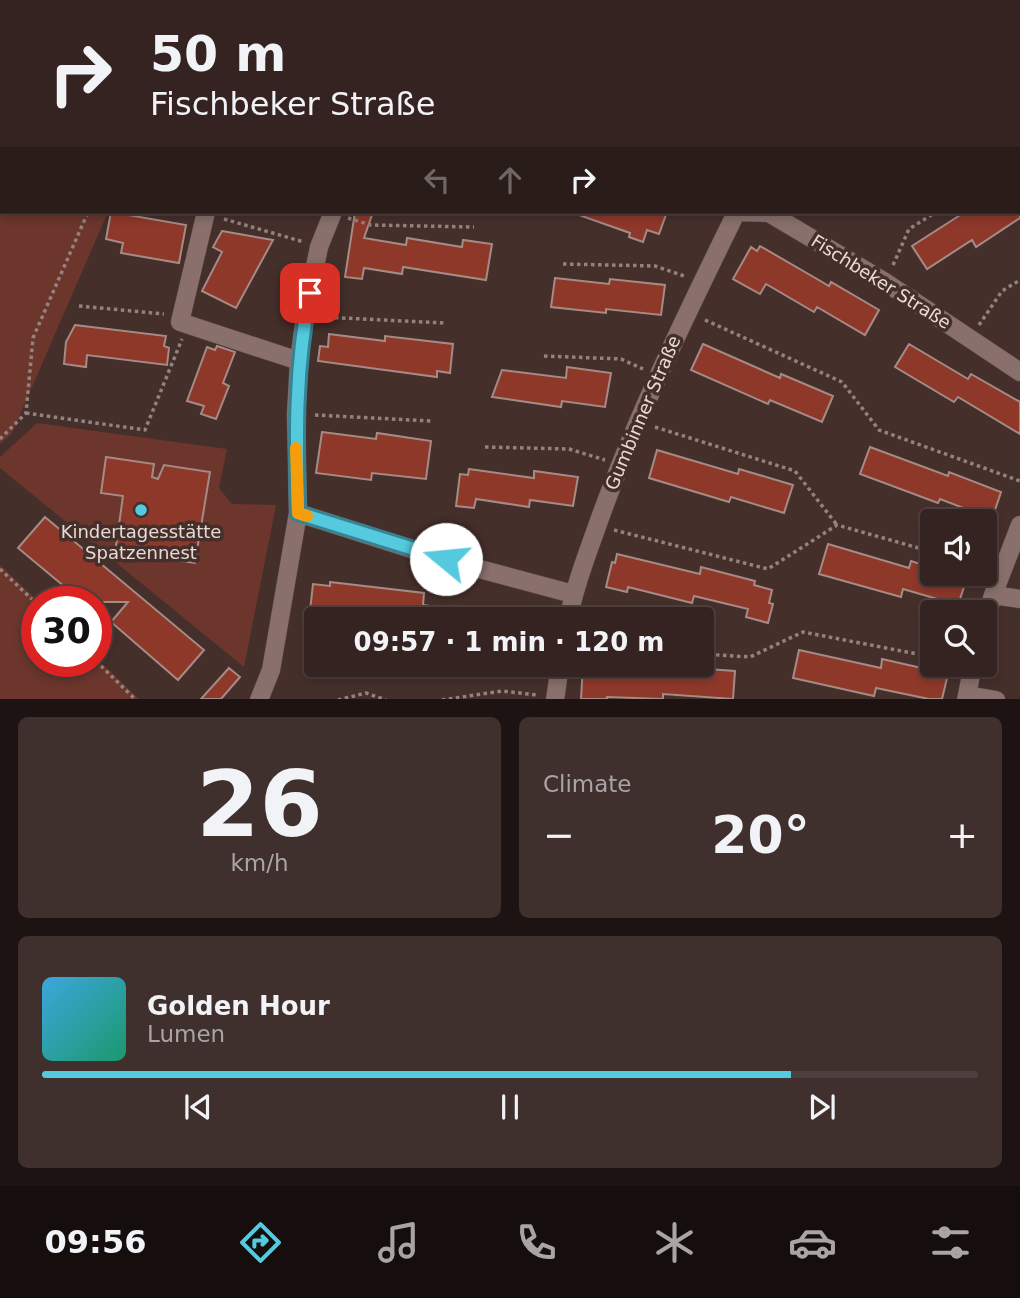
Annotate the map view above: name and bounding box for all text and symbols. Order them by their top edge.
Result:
text: 50 m [150,26,286,83]
icon: right [35,28,126,119]
text: Fischbeker Straße [150,85,435,123]
icon: left [418,161,456,199]
icon: ahead [491,161,529,199]
icon: right [564,161,602,199]
street label: Fischbeker Straße [808,230,955,333]
pin [280,263,340,323]
icon: arrive [291,274,329,312]
street label: Gumbinner Straße [601,332,685,493]
marker: Kindertagesstätte Spatzennest [133,502,149,518]
map controls [920,509,997,677]
button: sound [920,509,997,586]
place label: Kindertagesstätte Spatzennest [61,521,221,563]
position arrow [409,522,483,596]
speed limit sign: 30 [21,586,112,677]
button: search [920,600,997,677]
text: 09:57 · 1 min · 120 m [354,627,664,657]
text: 26 [196,752,323,857]
text: Climate [543,771,632,797]
text: 20° [711,805,810,865]
text: − [543,813,575,857]
text: + [946,813,978,857]
text: km/h [230,850,289,876]
text: Golden Hour [147,991,330,1021]
text: Lumen [147,1021,225,1047]
icon: previous [179,1088,217,1126]
icon: pause [491,1088,529,1126]
icon: next [803,1088,841,1126]
icon: directions [236,1218,285,1267]
icon: music [374,1218,423,1267]
icon: phone [512,1218,561,1267]
icon: climate [650,1218,699,1267]
icon: car [788,1218,837,1267]
icon: filters [926,1218,975,1267]
text: 09:56 [45,1223,146,1261]

